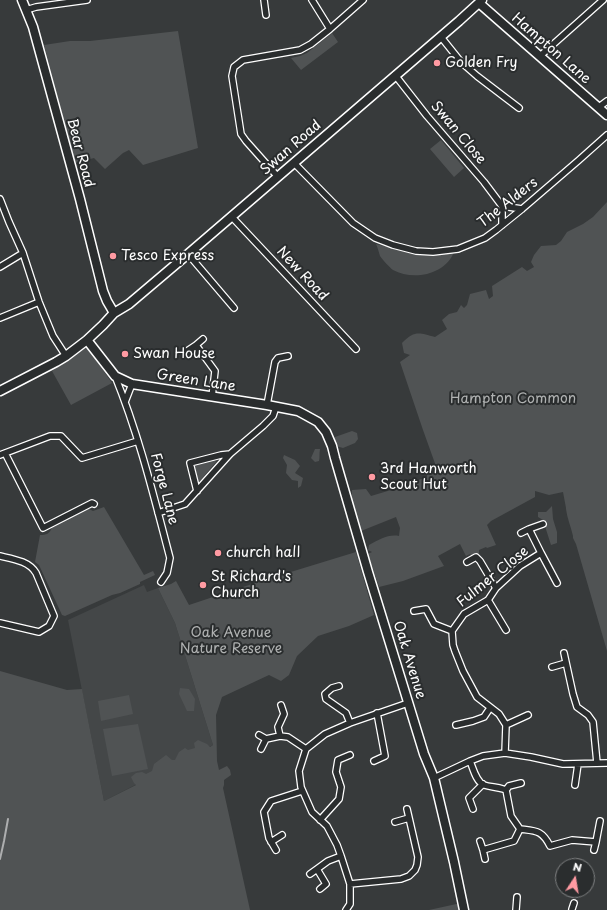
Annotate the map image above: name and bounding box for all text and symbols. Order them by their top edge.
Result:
street label: Hampton Lane [508,10,594,88]
place label: Golden Fry [445,55,518,71]
marker: Golden Fry [432,58,442,68]
street label: Swan Close [427,98,489,168]
street label: Bear Road [63,117,97,189]
street label: Swan Road [257,117,325,179]
street label: The Alders [475,174,541,232]
street label: New Road [273,243,331,305]
place label: Tesco Express [121,248,214,264]
marker: Tesco Express [108,251,118,261]
place label: Swan House [133,346,215,362]
marker: Swan House [120,349,130,359]
street label: Green Lane [155,366,237,396]
park label: Hampton Common [450,391,576,407]
street label: Forge Lane [146,451,182,527]
place label: 3rd Hanworth Scout Hut [380,461,477,494]
marker: 3rd Hanworth Scout Hut [367,472,377,482]
street label: Fulmer Close [454,543,532,611]
place label: church hall [226,545,300,561]
marker: church hall [213,548,223,558]
place label: St Richard's Church [211,569,291,602]
marker: St Richard's Church [198,580,208,590]
street label: Oak Avenue [389,619,429,701]
park label: Oak Avenue Nature Reserve [180,625,282,658]
north arrow [555,858,595,898]
text: N [571,858,583,876]

